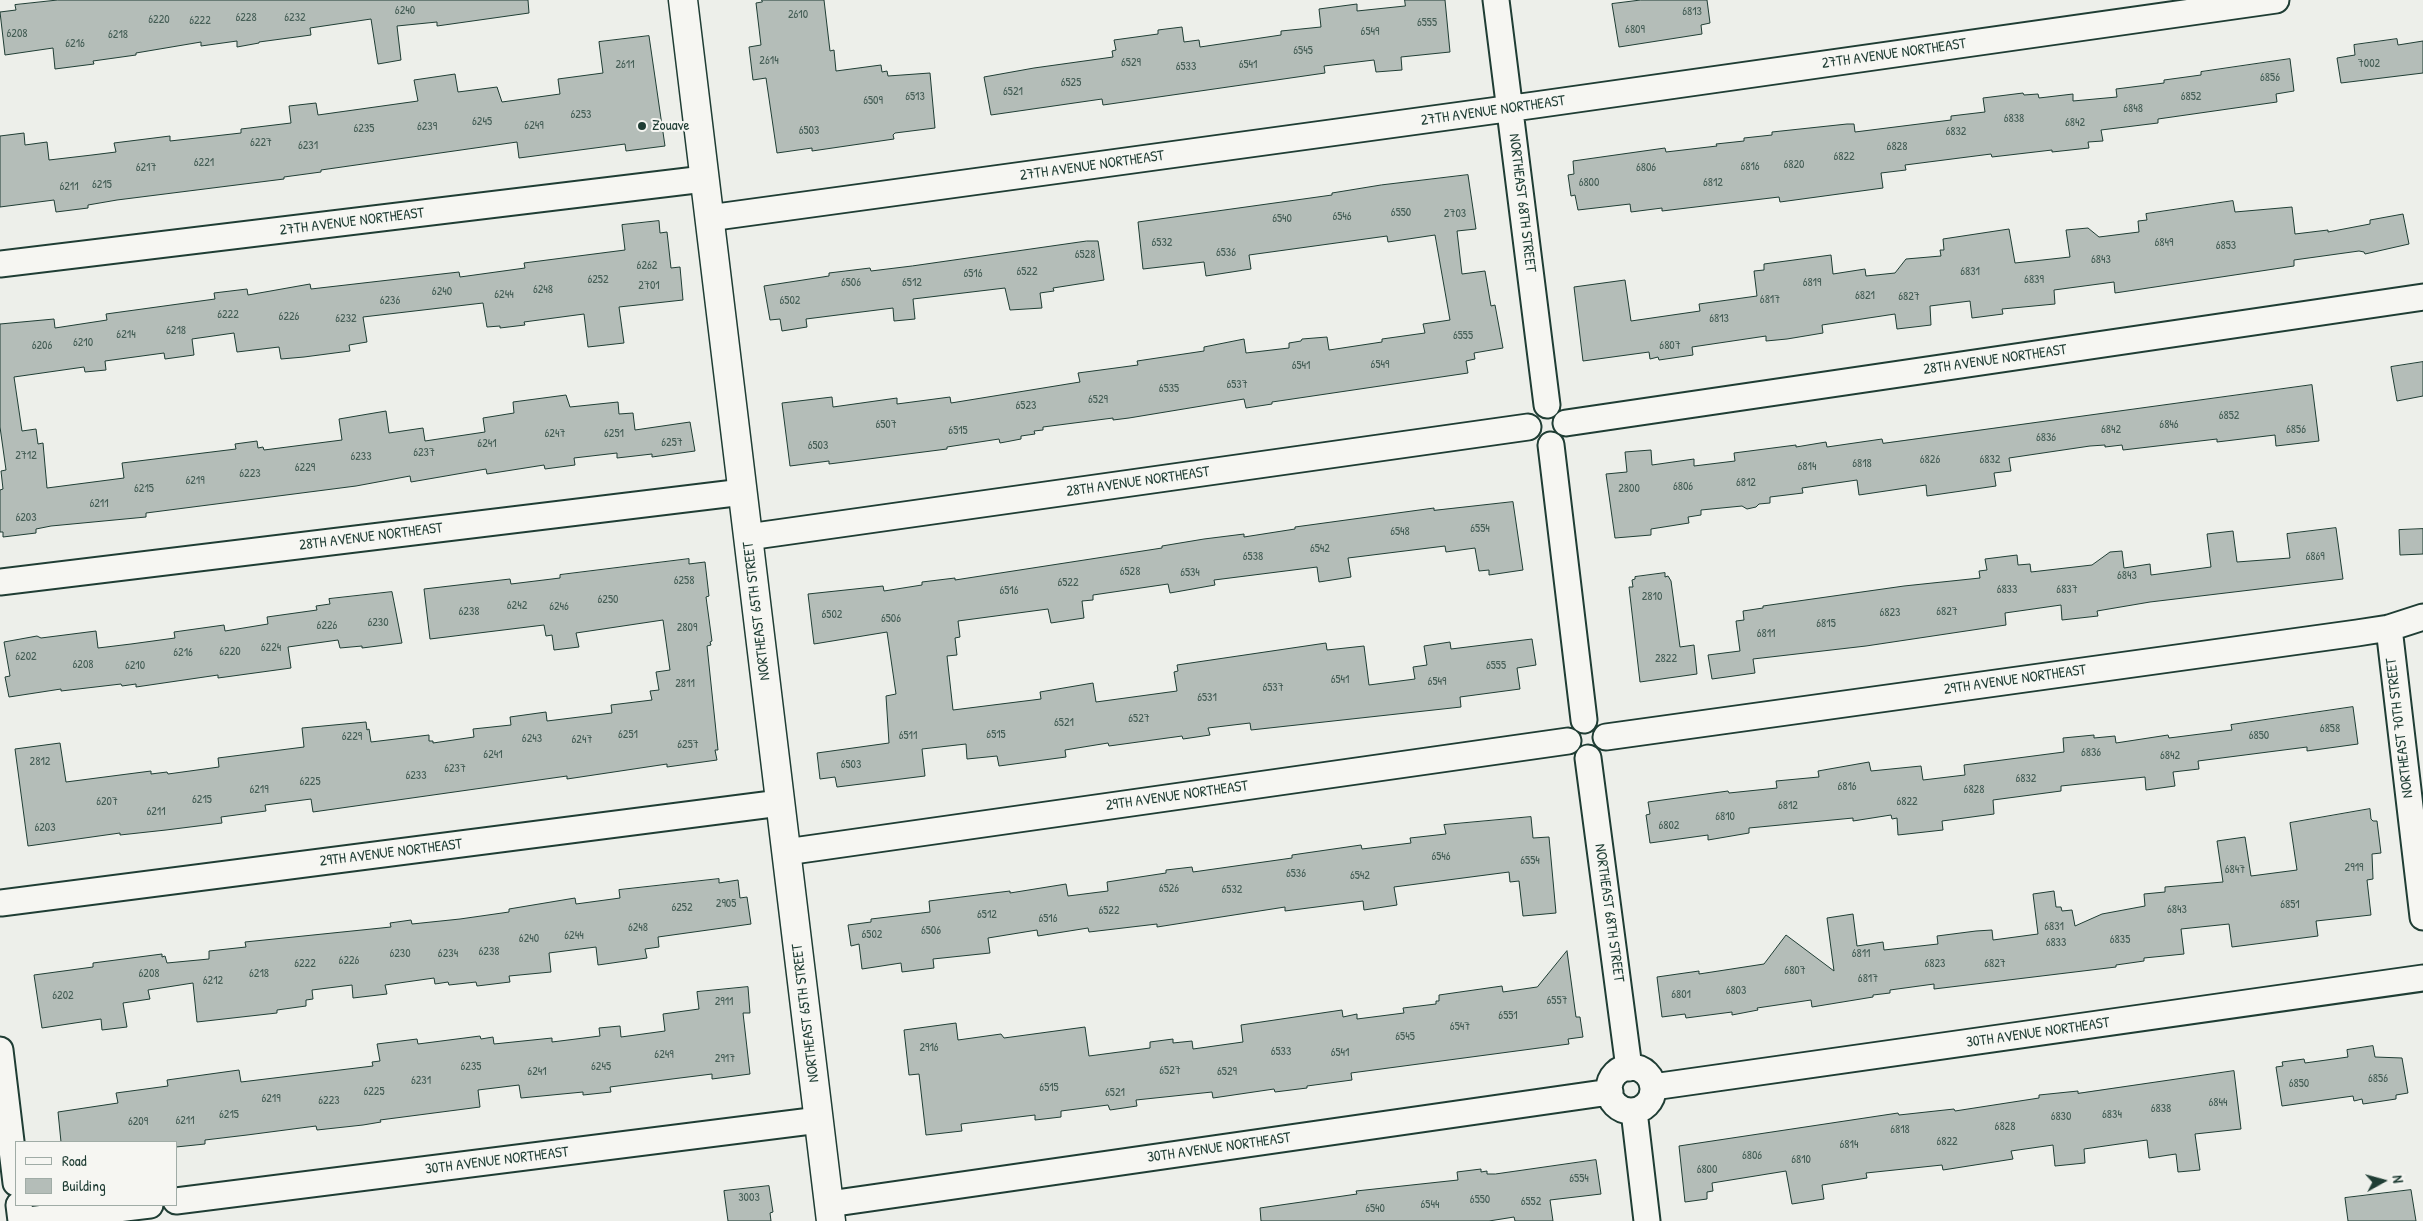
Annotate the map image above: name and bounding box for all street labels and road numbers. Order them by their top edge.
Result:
street label: 27TH AVENUE NORTHEAST [1821,35,1967,73]
street label: 27TH AVENUE NORTHEAST [1420,92,1566,130]
street label: NORTHEAST 68TH STREET [1505,133,1539,273]
street label: 27TH AVENUE NORTHEAST [1019,147,1165,185]
street label: 27TH AVENUE NORTHEAST [279,204,425,240]
street label: 28TH AVENUE NORTHEAST [1922,341,2068,379]
street label: 28TH AVENUE NORTHEAST [1065,463,1211,501]
street label: 28TH AVENUE NORTHEAST [298,519,444,555]
street label: NORTHEAST 65TH STREET [740,541,774,681]
street label: NORTHEAST 70TH STREET [2382,657,2418,799]
street label: 29TH AVENUE NORTHEAST [1943,661,2087,699]
street label: 29TH AVENUE NORTHEAST [1105,777,1249,815]
street label: 29TH AVENUE NORTHEAST [319,835,463,871]
street label: NORTHEAST 68TH STREET [1590,843,1628,983]
street label: NORTHEAST 65TH STREET [789,943,823,1083]
street label: 30TH AVENUE NORTHEAST [1965,1014,2111,1052]
street label: 30TH AVENUE NORTHEAST [1146,1129,1292,1167]
street label: 30TH AVENUE NORTHEAST [424,1143,570,1179]

